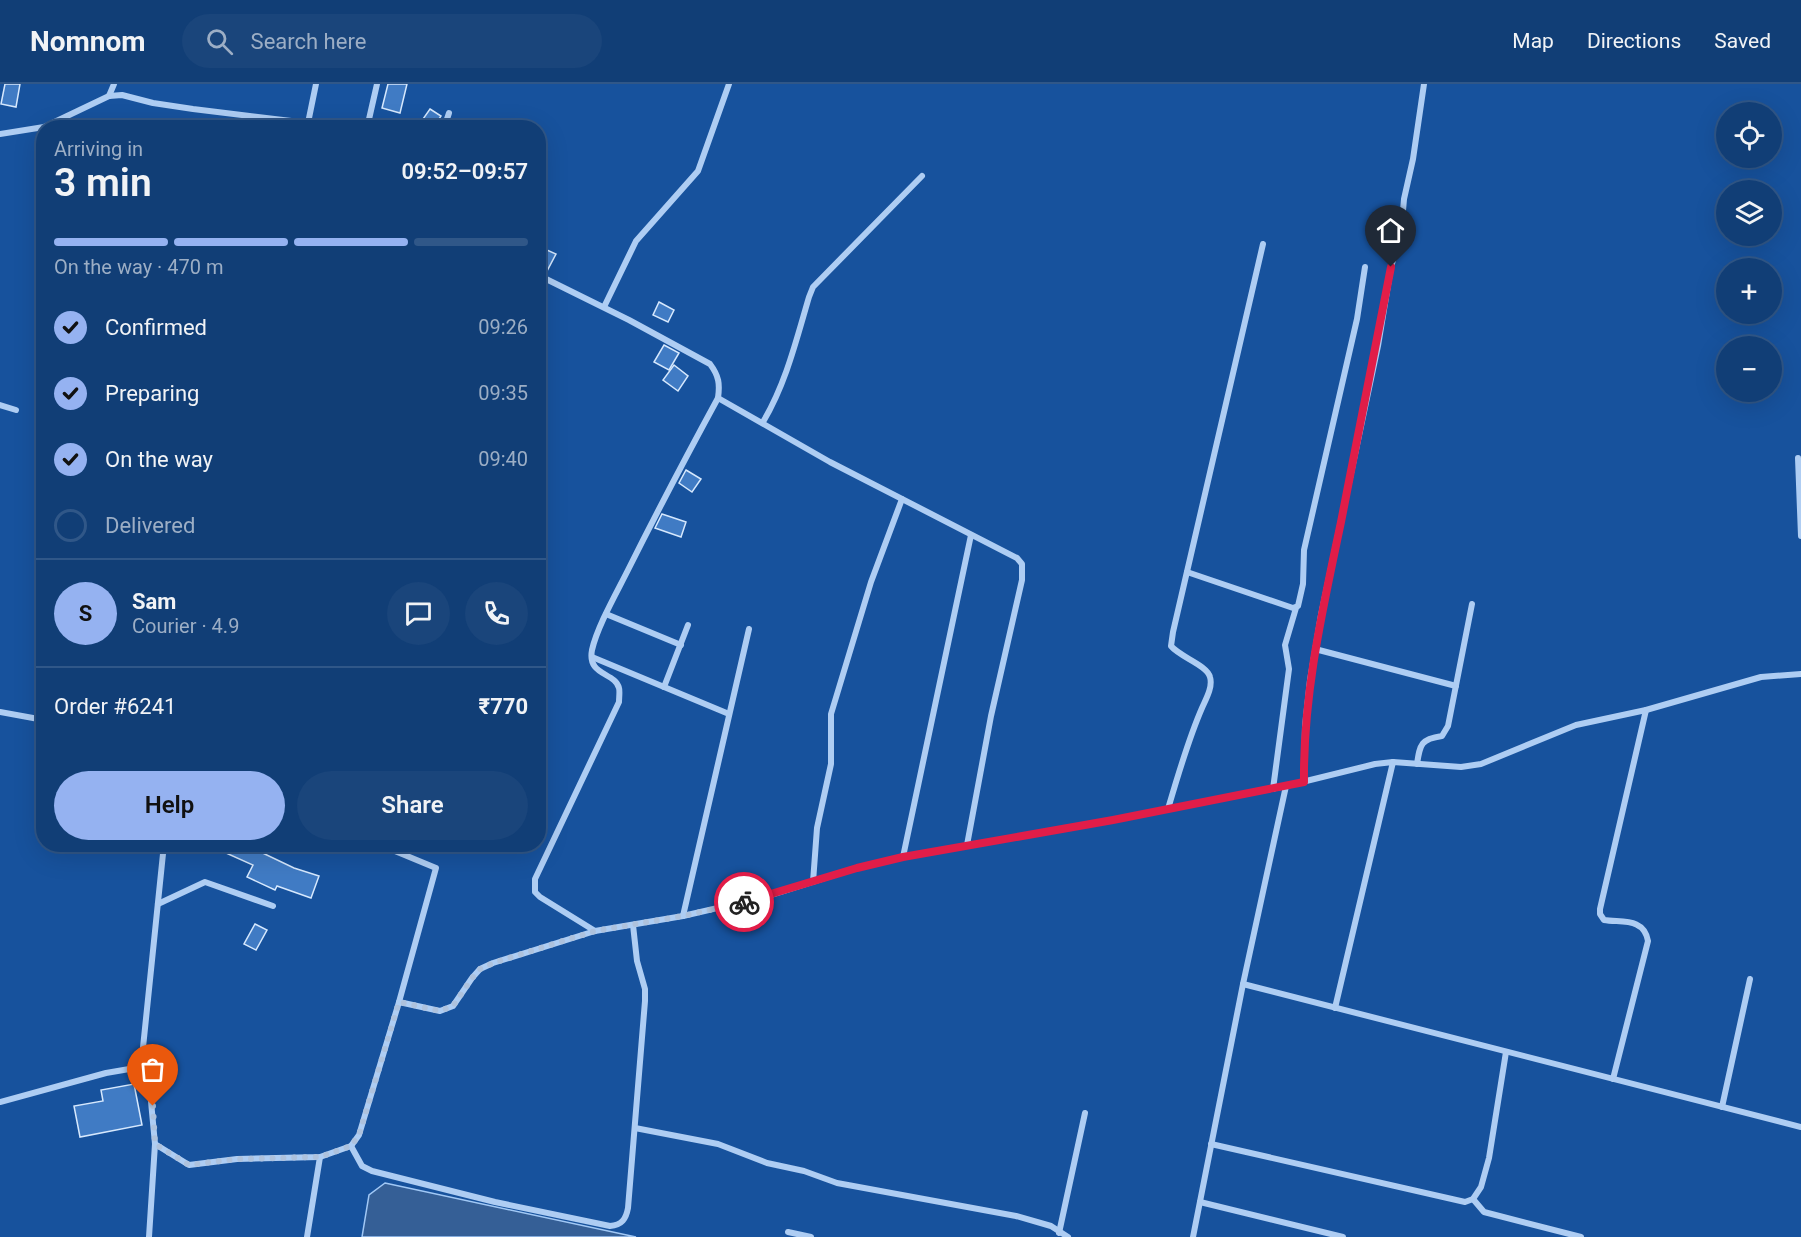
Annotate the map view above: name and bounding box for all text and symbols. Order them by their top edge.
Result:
search box [182,14,602,68]
text: Nomnom [30,25,146,58]
icon: search [203,25,236,58]
text: Search here [251,29,366,54]
text: Map [1512,29,1554,53]
text: Directions [1587,29,1681,53]
text: Saved [1714,29,1771,53]
map controls [1716,102,1782,402]
button: locate [1716,102,1782,168]
text: Arriving in [54,137,143,161]
text: 09:52–09:57 [401,159,528,184]
text: 3 min [54,160,152,206]
button: layers [1716,180,1782,246]
pin [1365,205,1416,267]
icon: home [1374,214,1407,247]
text: On the way · 470 m [54,255,223,279]
button: + [1716,258,1782,324]
icon: check [54,311,87,344]
text: Confirmed [105,315,207,340]
text: 09:26 [478,315,528,339]
button: − [1716,336,1782,402]
icon: check [54,377,87,410]
text: Preparing [105,381,199,406]
text: 09:35 [478,381,528,405]
icon: check [54,443,87,476]
text: On the way [105,447,213,472]
text: 09:40 [478,447,528,471]
text: Delivered [105,513,195,538]
button: chat [387,582,450,645]
button: phone [465,582,528,645]
text: Sam [132,589,176,614]
text: S [79,601,92,626]
text: Courier · 4.9 [132,614,239,638]
text: Order #6241 [54,694,176,719]
text: ₹770 [479,694,528,719]
button: Help [54,771,285,840]
button: Share [297,771,528,840]
courier [714,872,774,932]
icon: bike [728,886,761,919]
pin [127,1044,178,1106]
icon: bag [136,1053,169,1086]

